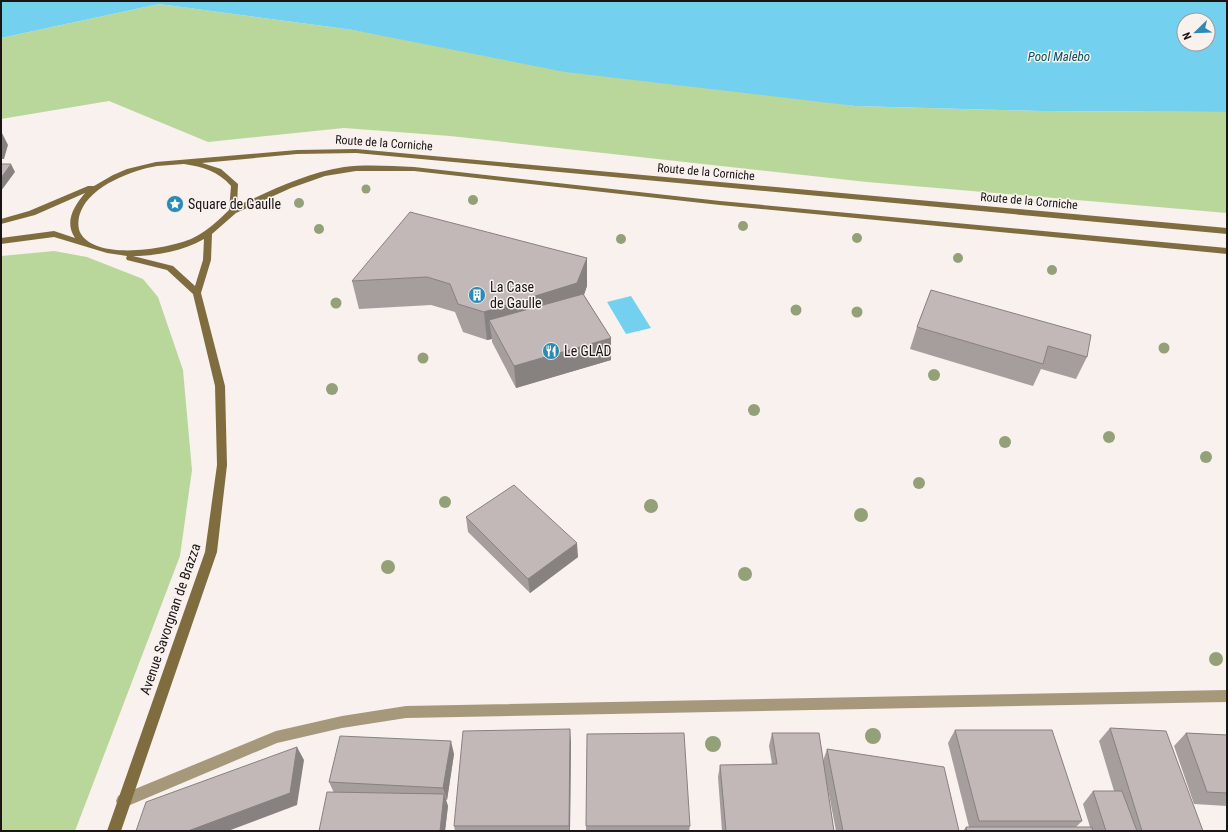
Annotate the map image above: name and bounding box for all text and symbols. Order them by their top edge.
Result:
north arrow [1176,12,1216,52]
text: N [1180,30,1195,41]
water label: Pool Malebo [1028,49,1090,64]
street label: Route de la Corniche [335,133,434,153]
street label: Route de la Corniche [657,161,756,183]
street label: Route de la Corniche [980,190,1079,212]
place icon: Square de Gaulle [165,194,185,214]
place label: Square de Gaulle [188,196,282,212]
place label: La Case de Gaulle [490,279,542,311]
building icon: La Case de Gaulle [467,285,487,305]
restaurant icon: Le GLAD [541,341,561,361]
place label: Le GLAD [564,343,612,359]
street label: Avenue Savorgnan de Brazza [137,541,203,697]

